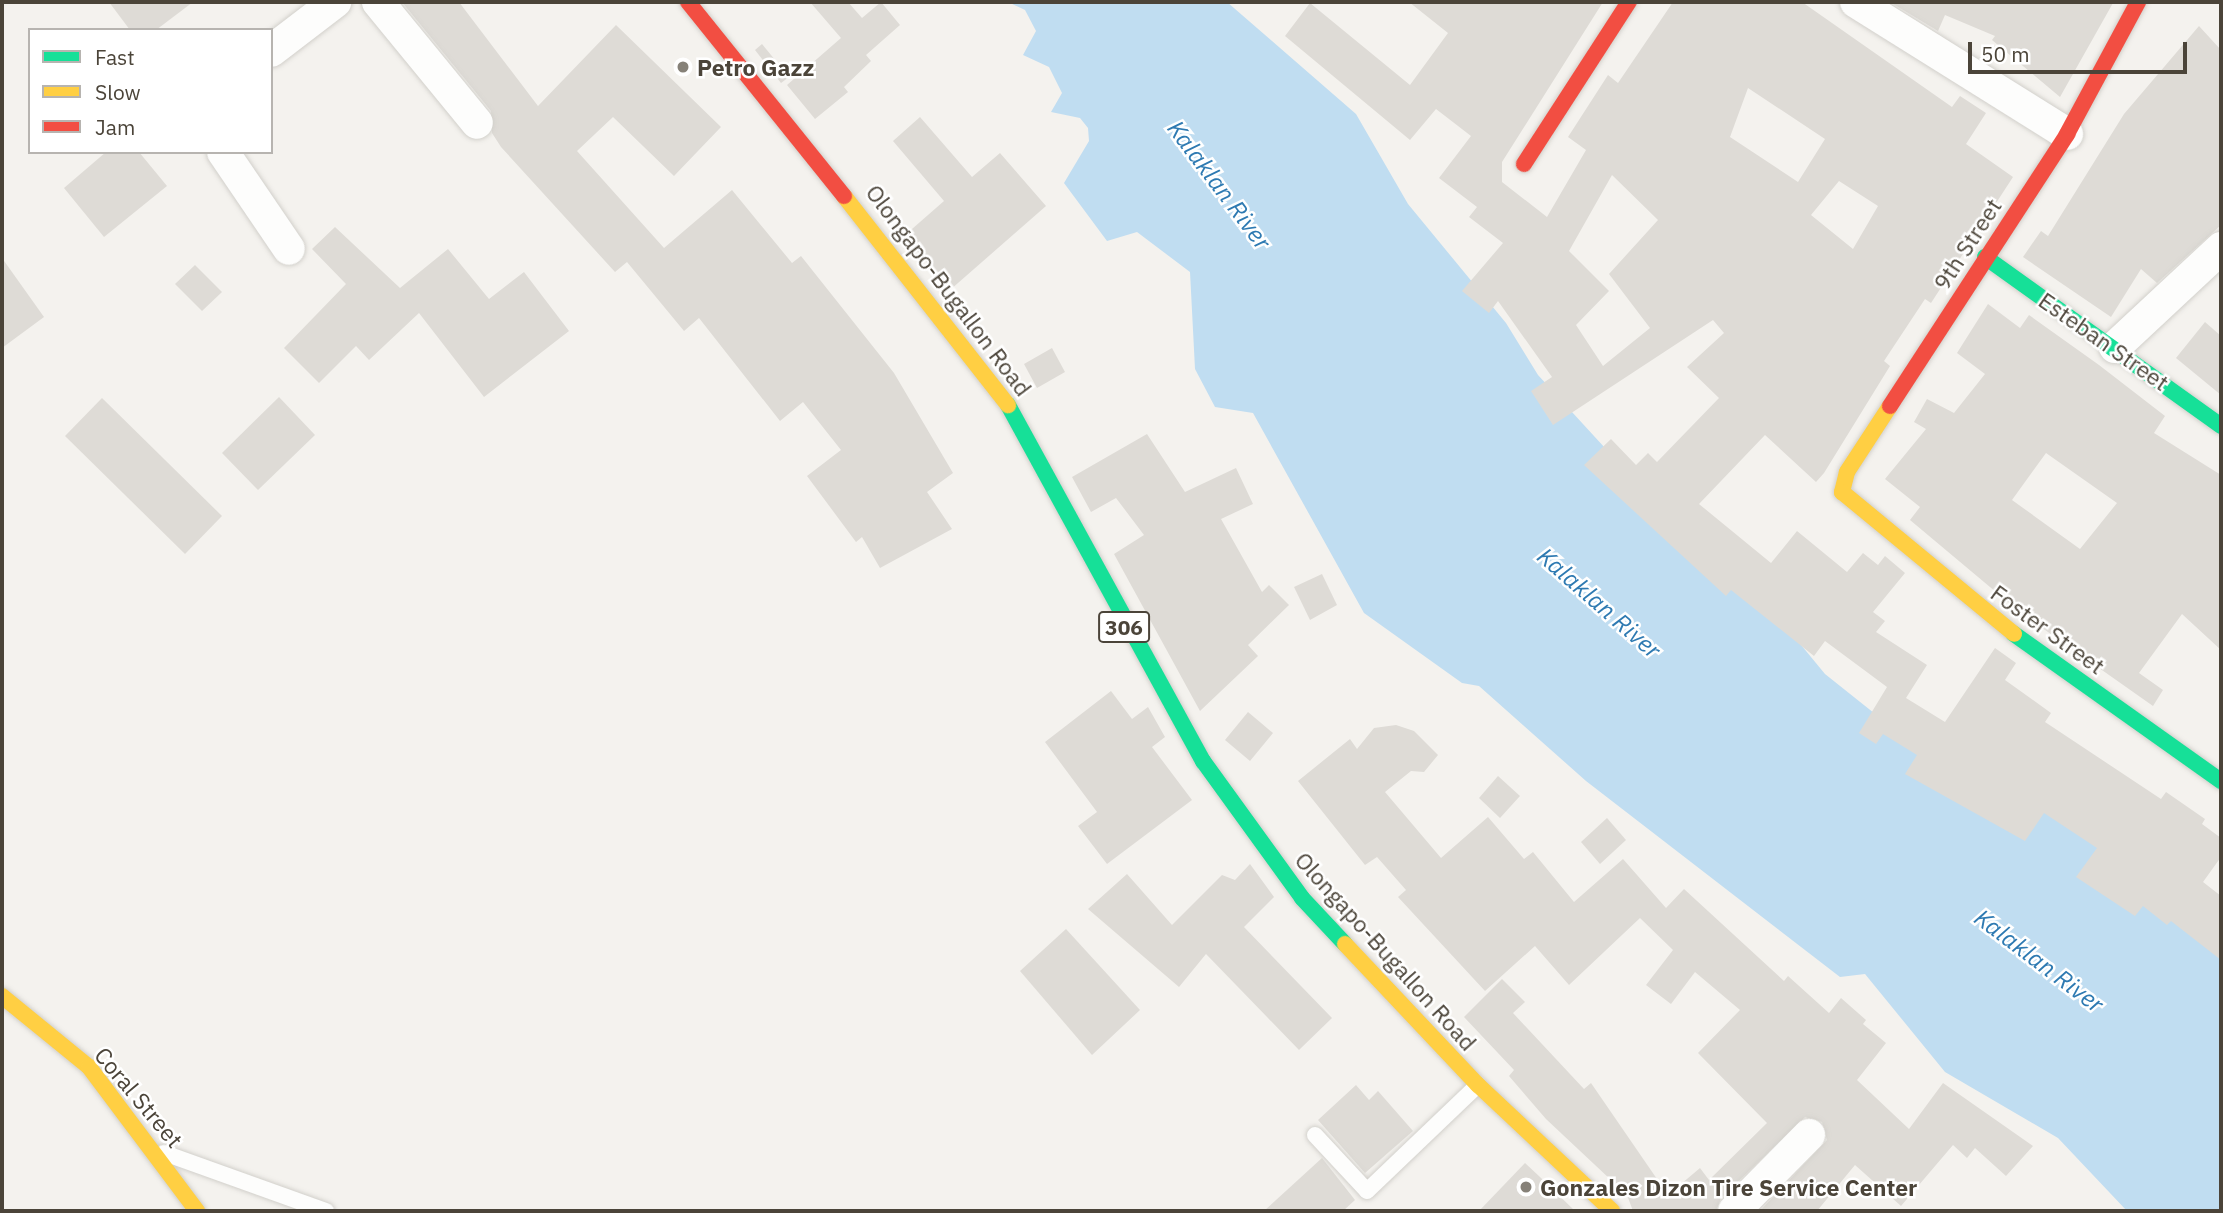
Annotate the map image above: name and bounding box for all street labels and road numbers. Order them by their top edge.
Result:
street label: Olongapo-Bugallon Road [860,179,1038,401]
street label: 9th Street [1927,193,2007,295]
street label: Esteban Street [2034,286,2174,396]
street label: Foster Street [1986,579,2110,679]
road number: 306 [1098,610,1150,644]
street label: Olongapo-Bugallon Road [1290,846,1482,1056]
street label: Coral Street [89,1041,189,1153]

